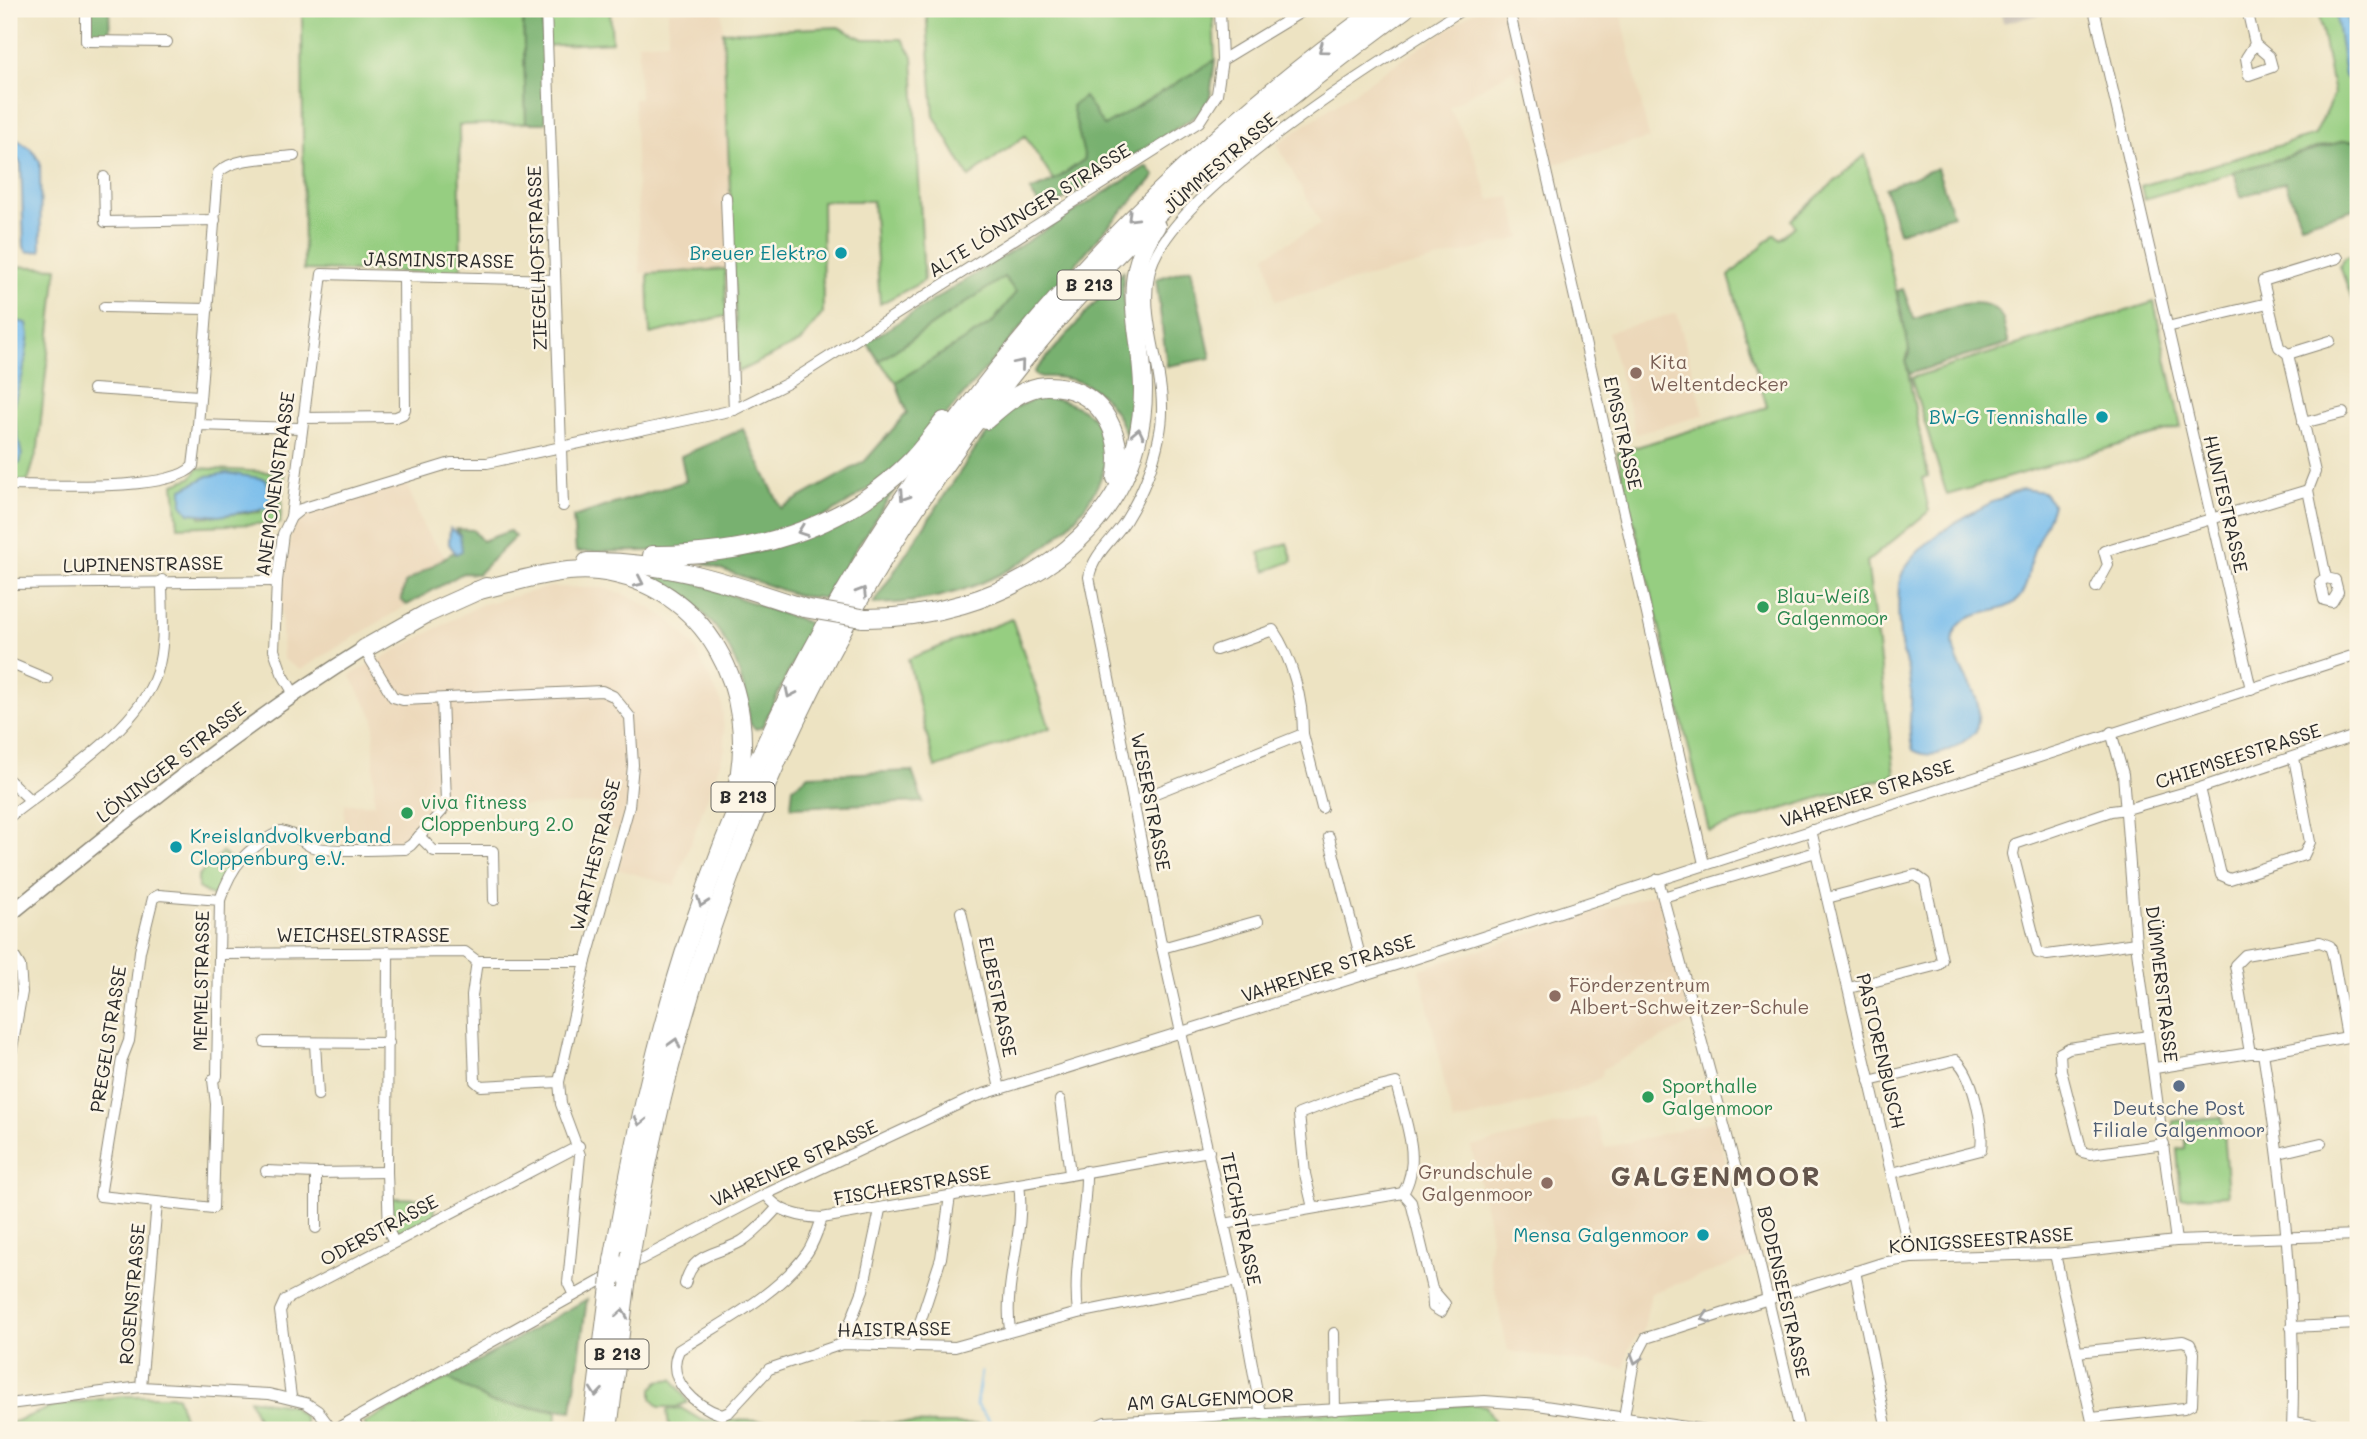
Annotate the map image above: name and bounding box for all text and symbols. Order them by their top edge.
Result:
one-way arrow [1318,41,1331,53]
street label: JÜMMESTRASSE [1157,106,1282,219]
street label: ALTE LÖNINGER STRASSE [923,137,1135,282]
street label: ZIEGELHOFSTRASSE [521,165,552,351]
one-way arrow [1127,208,1140,221]
place label: Breuer Elektro [689,240,827,265]
marker: Breuer Elektro [833,245,849,261]
street label: JASMINSTRASSE [363,246,515,273]
road number: B 213 [1058,270,1120,300]
place label: Kita Weltentdecker [1650,349,1789,396]
one-way arrow [1012,359,1024,372]
marker: Kita Weltentdecker [1628,365,1644,381]
street label: EMSSTRASSE [1598,374,1649,492]
street label: ANEMONENSTRASSE [249,390,300,578]
place label: BW-G Tennishalle [1929,404,2088,429]
marker: BW-G Tennishalle [2094,409,2110,425]
one-way arrow [1129,427,1144,439]
street label: HUNTESTRASSE [2198,433,2255,575]
one-way arrow [900,488,913,501]
one-way arrow [797,522,809,536]
street label: LUPINENSTRASSE [63,550,224,577]
one-way arrow [632,574,644,588]
place label: Blau-Weiß Galgenmoor [1777,583,1888,630]
one-way arrow [854,587,867,600]
marker: Blau-Weiß Galgenmoor [1755,599,1771,615]
one-way arrow [785,686,799,698]
street label: LÖNINGER STRASSE [91,695,251,828]
street label: CHIEMSEESTRASSE [2152,717,2324,794]
street label: WESERSTRASSE [1126,731,1177,873]
street label: VAHRENER STRASSE [1777,753,1957,832]
street label: WARTHESTRASSE [564,776,626,934]
road number: B 213 [712,782,774,812]
place label: viva fitness Cloppenburg 2.0 [421,789,574,836]
marker: viva fitness Cloppenburg 2.0 [399,805,415,821]
place label: Kreislandvolkverband Cloppenburg e.V. [190,823,391,870]
marker: Kreislandvolkverband Cloppenburg e.V. [168,839,184,855]
one-way arrow [696,896,710,908]
street label: DÜMMERSTRASSE [2140,904,2185,1064]
street label: MEMELSTRASSE [187,910,214,1052]
street label: WEICHSELSTRASSE [276,922,450,947]
street label: VAHRENER STRASSE [1238,928,1418,1007]
street label: ELBESTRASSE [974,934,1023,1059]
street label: PREGELSTRASSE [84,964,131,1114]
street label: PASTORENBUSCH [1851,971,1912,1131]
place label: Förderzentrum Albert-Schweitzer-Schule [1569,972,1809,1019]
marker: Förderzentrum Albert-Schweitzer-Schule [1547,988,1563,1004]
one-way arrow [666,1037,681,1049]
place label: Sporthalle Galgenmoor [1662,1073,1773,1120]
marker: Deutsche Post Filiale Galgenmoor [2171,1078,2187,1094]
marker: Sporthalle Galgenmoor [1640,1089,1656,1105]
place label: Deutsche Post Filiale Galgenmoor [2093,1095,2265,1142]
street label: VAHRENER STRASSE [706,1113,881,1212]
one-way arrow [634,1115,649,1127]
street label: TEICHSTRASSE [1215,1150,1268,1288]
street label: FISCHERSTRASSE [832,1158,992,1211]
place label: Grundschule Galgenmoor [1418,1159,1533,1206]
district label: GALGENMOOR [1611,1159,1821,1193]
marker: Grundschule Galgenmoor [1539,1175,1555,1191]
street label: ODERSTRASSE [315,1188,442,1271]
street label: BODENSEESTRASSE [1752,1203,1817,1381]
street label: KÖNIGSSEESTRASSE [1888,1221,2074,1258]
street label: ROSENSTRASSE [113,1222,150,1366]
place label: Mensa Galgenmoor [1513,1222,1689,1247]
marker: Mensa Galgenmoor [1695,1227,1711,1243]
one-way arrow [615,1308,630,1320]
one-way arrow [1701,1309,1713,1324]
street label: HAISTRASSE [837,1315,951,1342]
road number: B 213 [586,1339,648,1368]
one-way arrow [1630,1353,1645,1365]
street label: AM GALGENMOOR [1125,1382,1295,1415]
one-way arrow [589,1386,604,1398]

